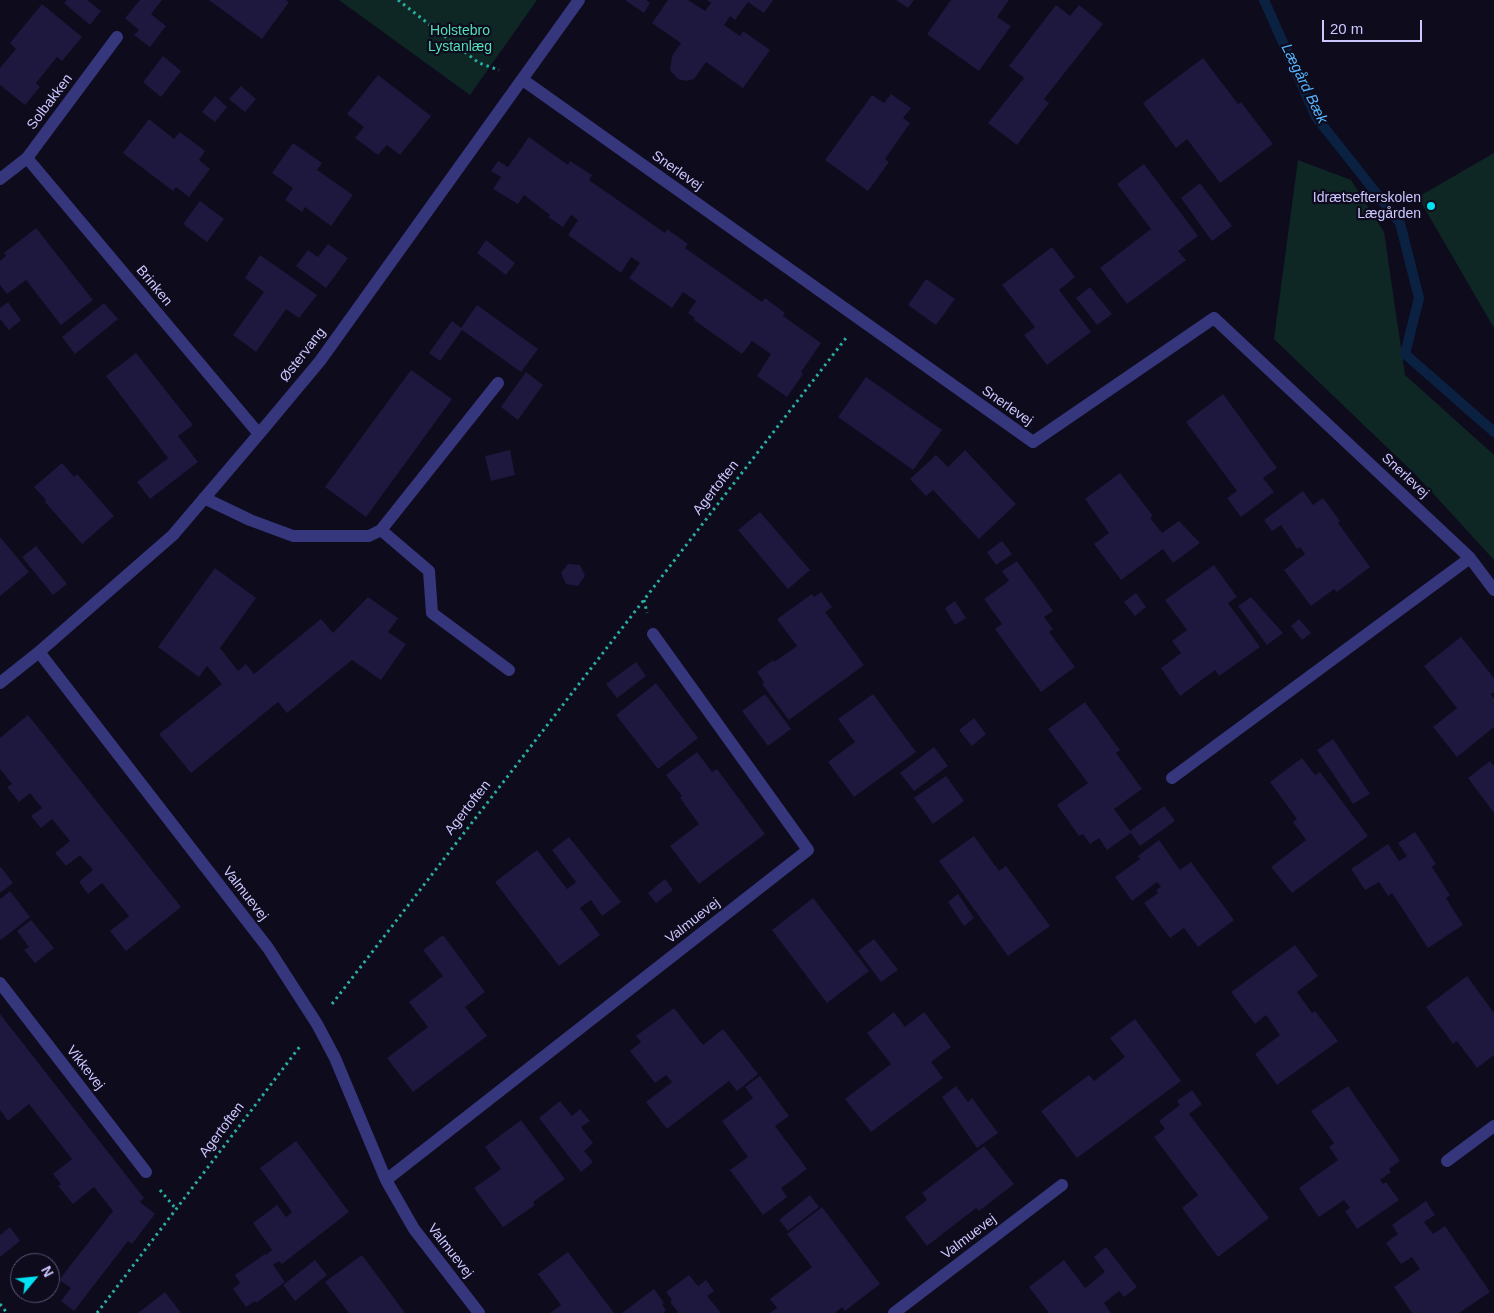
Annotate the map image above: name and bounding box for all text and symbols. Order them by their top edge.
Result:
scale bar [1324,10,1424,42]
text: 20 m [1330,20,1363,37]
park label: Holstebro Lystanlæg [428,23,492,56]
water label: Lægård Bæk [1277,41,1331,127]
street label: Solbakken [24,71,76,133]
street label: Snerlevej [648,147,706,195]
place label: Idrætsefterskolen Lægården [1313,190,1421,222]
marker: Idrætsefterskolen Lægården [1425,200,1437,212]
street label: Brinken [132,262,176,310]
street label: Østervang [276,324,330,386]
street label: Snerlevej [978,382,1036,430]
street label: Snerlevej [1378,450,1432,502]
street label: Agertoften [689,457,743,519]
street label: Agertoften [441,777,495,839]
street label: Valmuevej [219,863,271,925]
street label: Valmuevej [662,895,724,947]
street label: Vikkevej [62,1042,108,1094]
street label: Agertoften [196,1099,248,1161]
street label: Valmuevej [938,1211,1000,1263]
street label: Valmuevej [424,1220,476,1282]
north arrow [10,1253,60,1303]
text: N [38,1263,57,1280]

